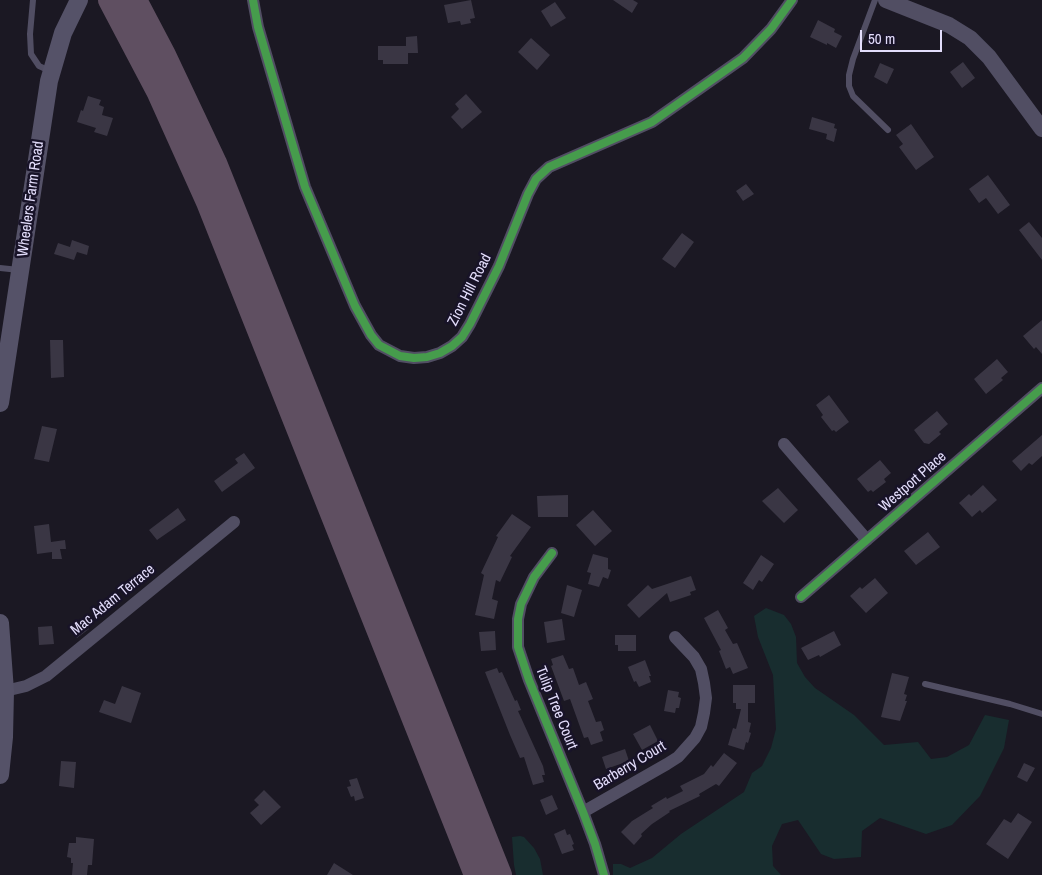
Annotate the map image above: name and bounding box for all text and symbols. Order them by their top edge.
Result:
scale bar [862,20,944,52]
text: 50 m [868,28,895,49]
street label: Wheelers Farm Road [14,140,48,258]
street label: Zion Hill Road [444,251,496,329]
street label: Westport Place [876,448,950,516]
street label: Mac Adam Terrace [67,561,159,639]
street label: Tulip Tree Court [531,664,581,752]
street label: Barberry Court [591,738,669,794]

